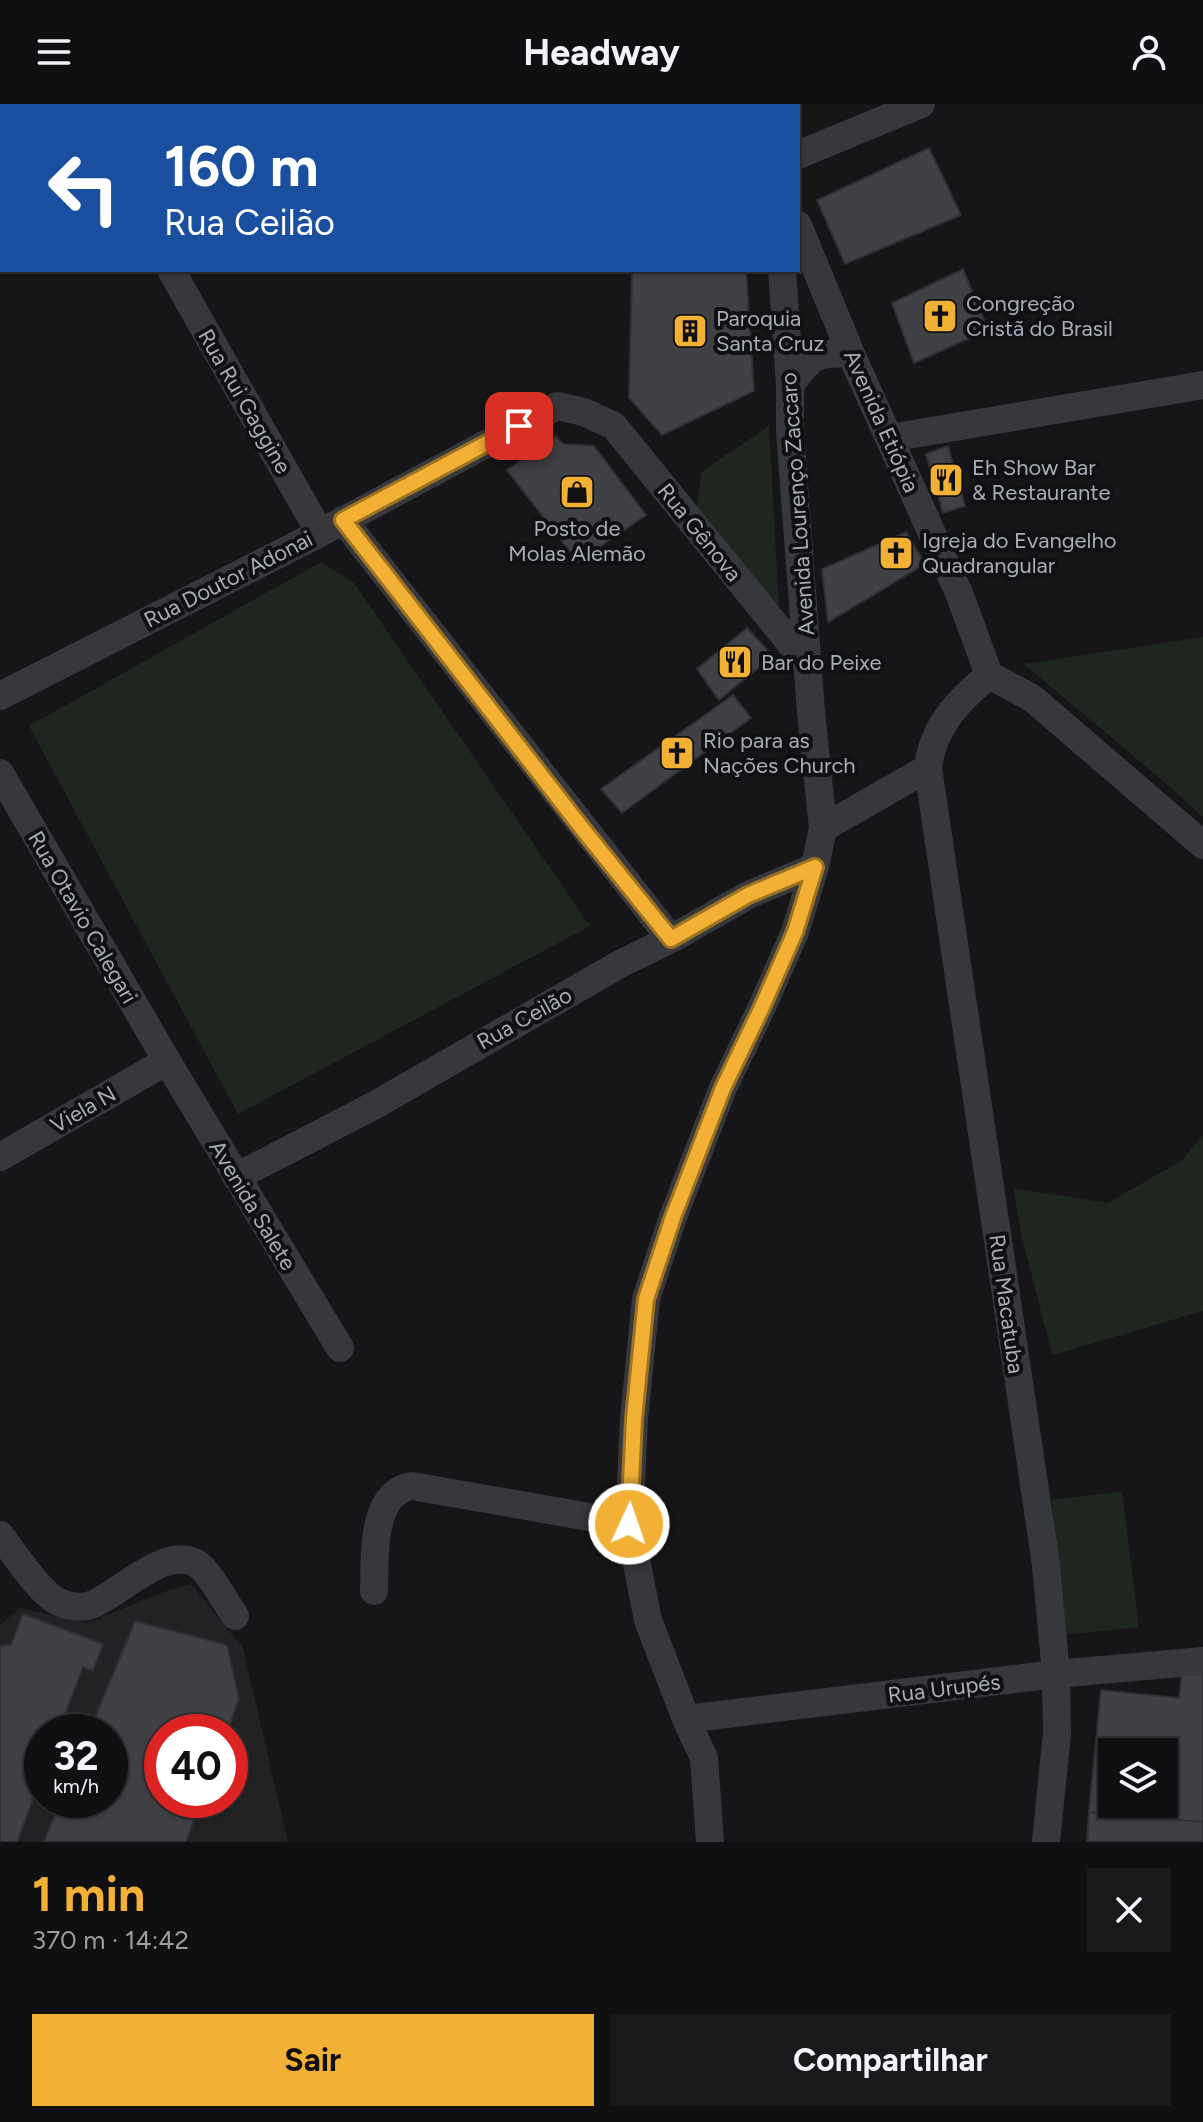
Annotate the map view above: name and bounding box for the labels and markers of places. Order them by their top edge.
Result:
place label: Congreção Cristã do Brasil [966,290,1113,342]
church icon: Congreção Cristã do Brasil [921,297,959,335]
place label: Paroquia Santa Cruz [716,305,824,357]
building icon: Paroquia Santa Cruz [671,312,709,350]
pin [485,392,553,460]
place label: Eh Show Bar & Restaurante [972,454,1111,506]
restaurant icon: Eh Show Bar & Restaurante [927,461,965,499]
shop icon: Posto de Molas Alemão [558,473,596,511]
place label: Posto de Molas Alemão [508,515,646,567]
place label: Igreja do Evangelho Quadrangular [922,527,1117,579]
church icon: Igreja do Evangelho Quadrangular [877,534,915,572]
restaurant icon: Bar do Peixe [716,643,754,681]
place label: Bar do Peixe [761,649,882,676]
place label: Rio para as Nações Church [703,727,856,779]
church icon: Rio para as Nações Church [658,734,696,772]

